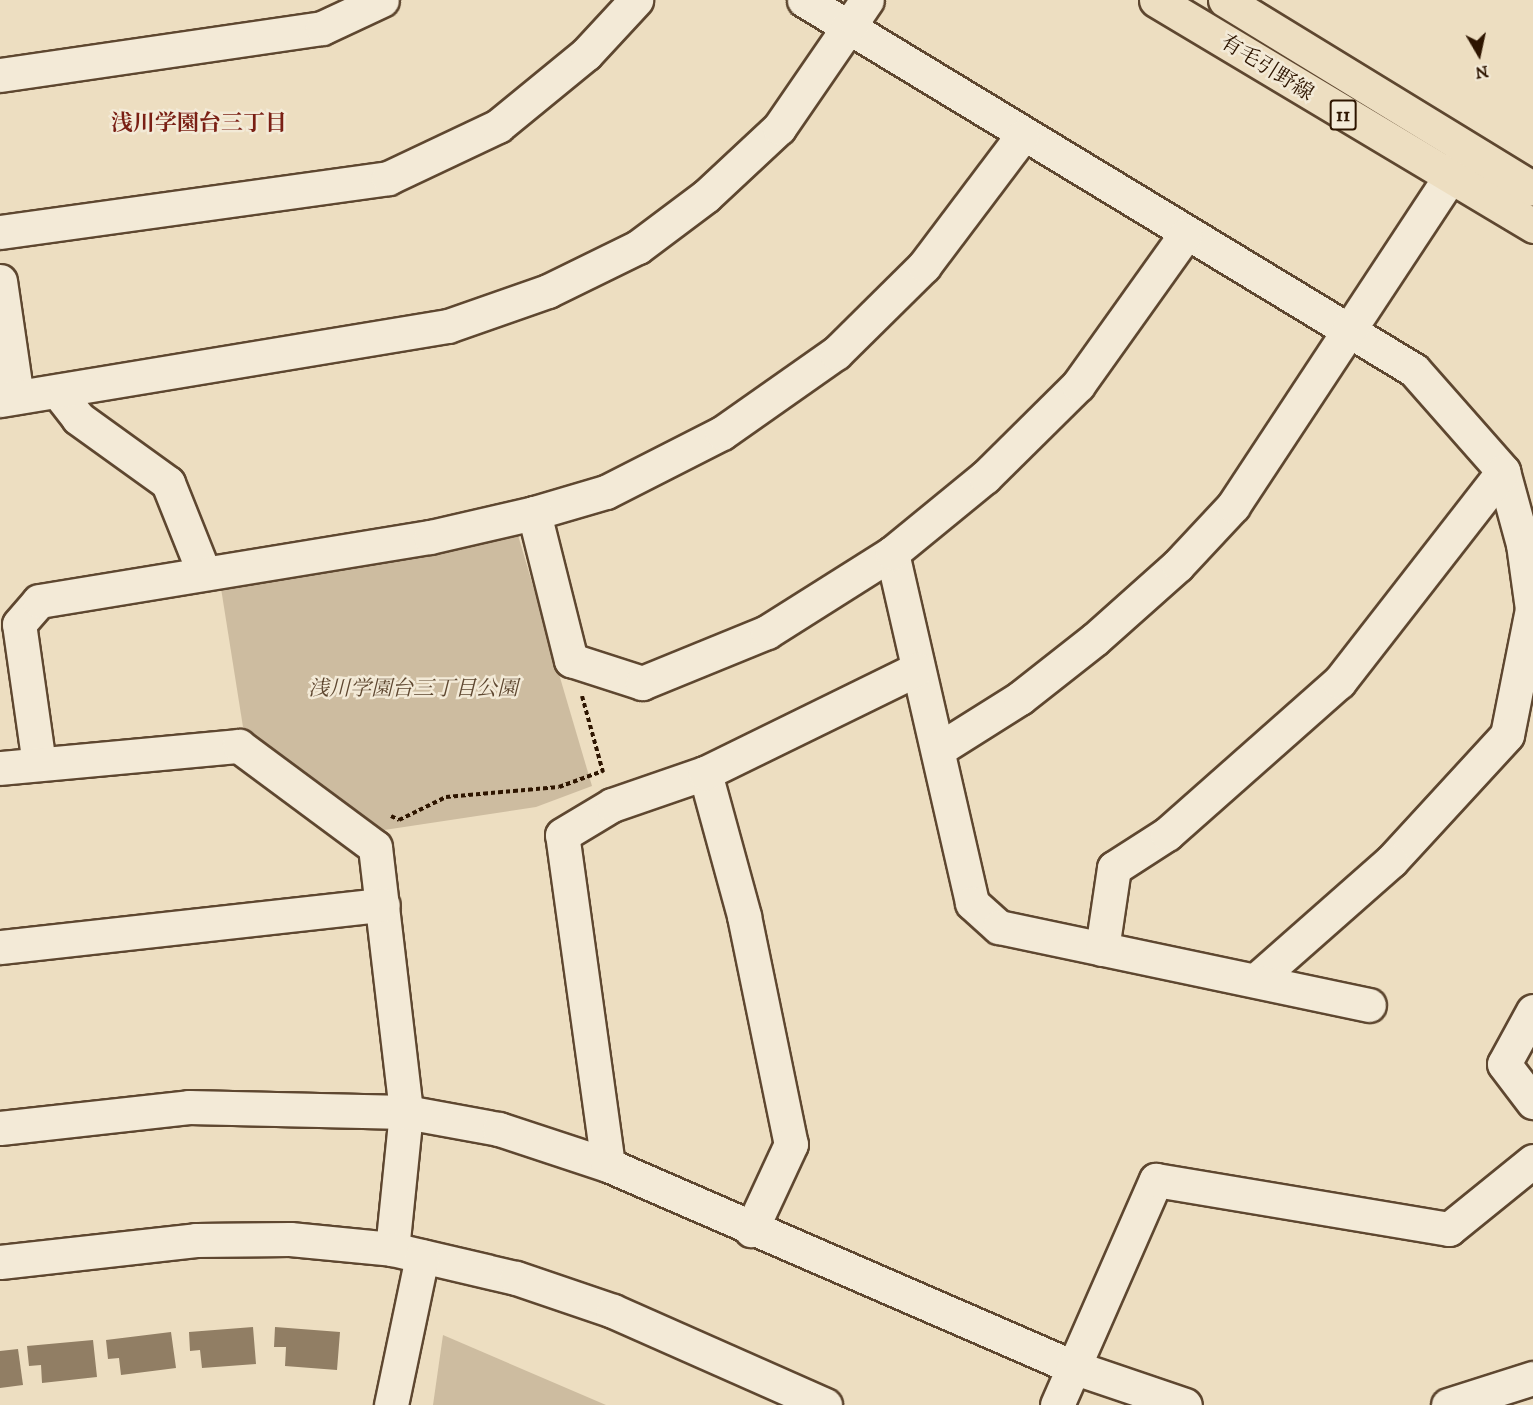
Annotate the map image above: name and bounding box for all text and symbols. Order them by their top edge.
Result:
north arrow [1449,24,1509,84]
street label: 有毛引野線 [1216,29,1318,107]
text: N [1474,61,1490,83]
road number: 11 [1330,98,1356,132]
district label: 浅川学園台三丁目 [111,111,287,137]
park label: 浅川学園台三丁目公園 [308,676,518,702]

